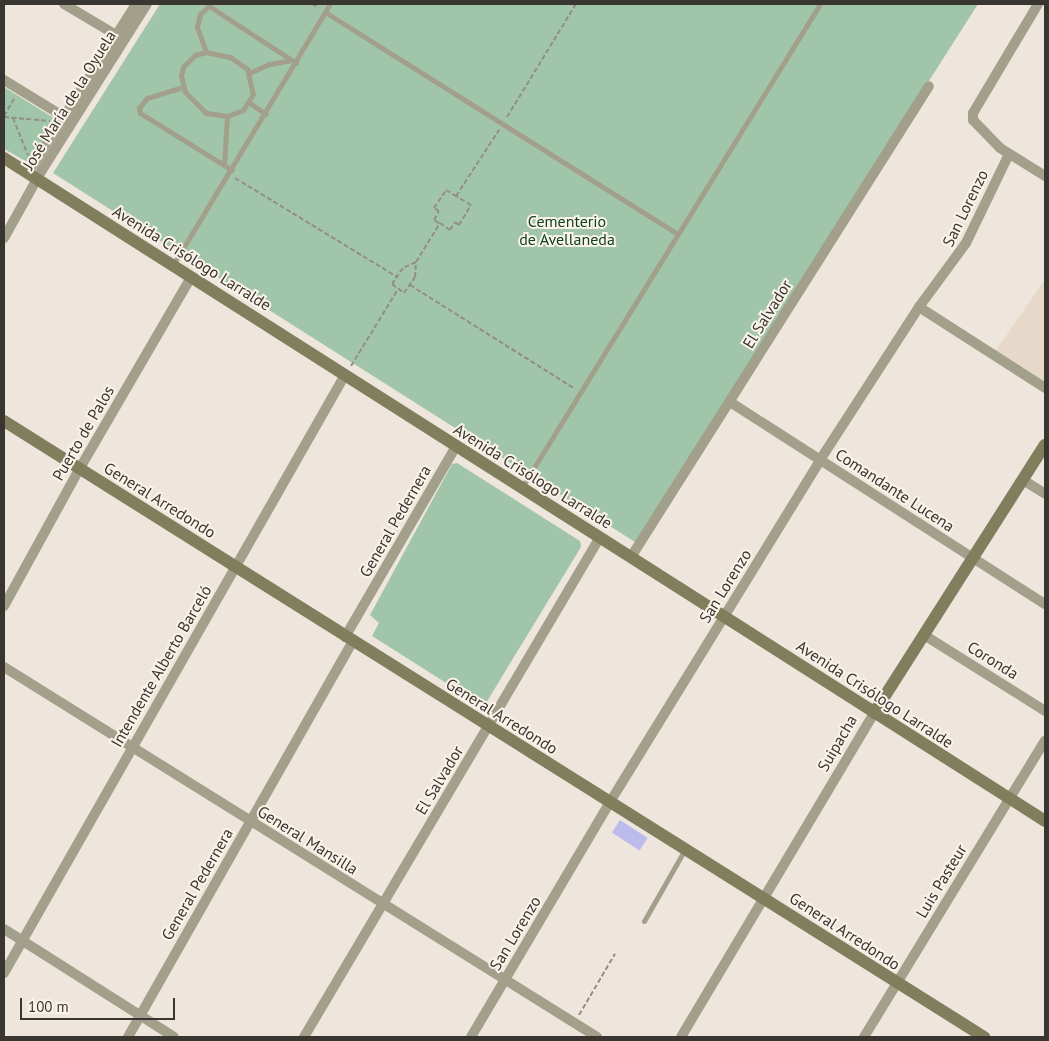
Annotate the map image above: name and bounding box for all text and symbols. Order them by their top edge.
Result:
street label: José María de la Oyuela [18,27,120,173]
street label: San Lorenzo [938,166,992,250]
street label: Avenida Crisólogo Larralde [109,201,275,315]
park label: Cementerio de Avellaneda [519,211,615,249]
street label: El Salvador [738,276,796,352]
street label: Puerto de Palos [48,382,118,484]
street label: Avenida Crisólogo Larralde [450,419,616,533]
street label: Comandante Lucena [832,444,958,536]
street label: General Arredondo [100,458,220,542]
street label: General Pedernera [355,462,435,580]
street label: San Lorenzo [695,546,755,626]
street label: Intendente Alberto Barceló [107,581,215,751]
street label: Avenida Crisólogo Larralde [793,636,957,752]
street label: Coronda [964,637,1022,683]
street label: General Arredondo [442,674,562,758]
street label: Suipacha [813,711,861,775]
street label: El Salvador [411,742,467,818]
street label: General Mansilla [254,801,362,879]
street label: General Pedernera [157,825,237,943]
street label: Luis Pasteur [912,841,970,921]
street label: General Arredondo [786,888,904,974]
street label: San Lorenzo [485,892,545,974]
scale bar [22,988,178,1020]
text: 100 m [28,997,69,1016]

